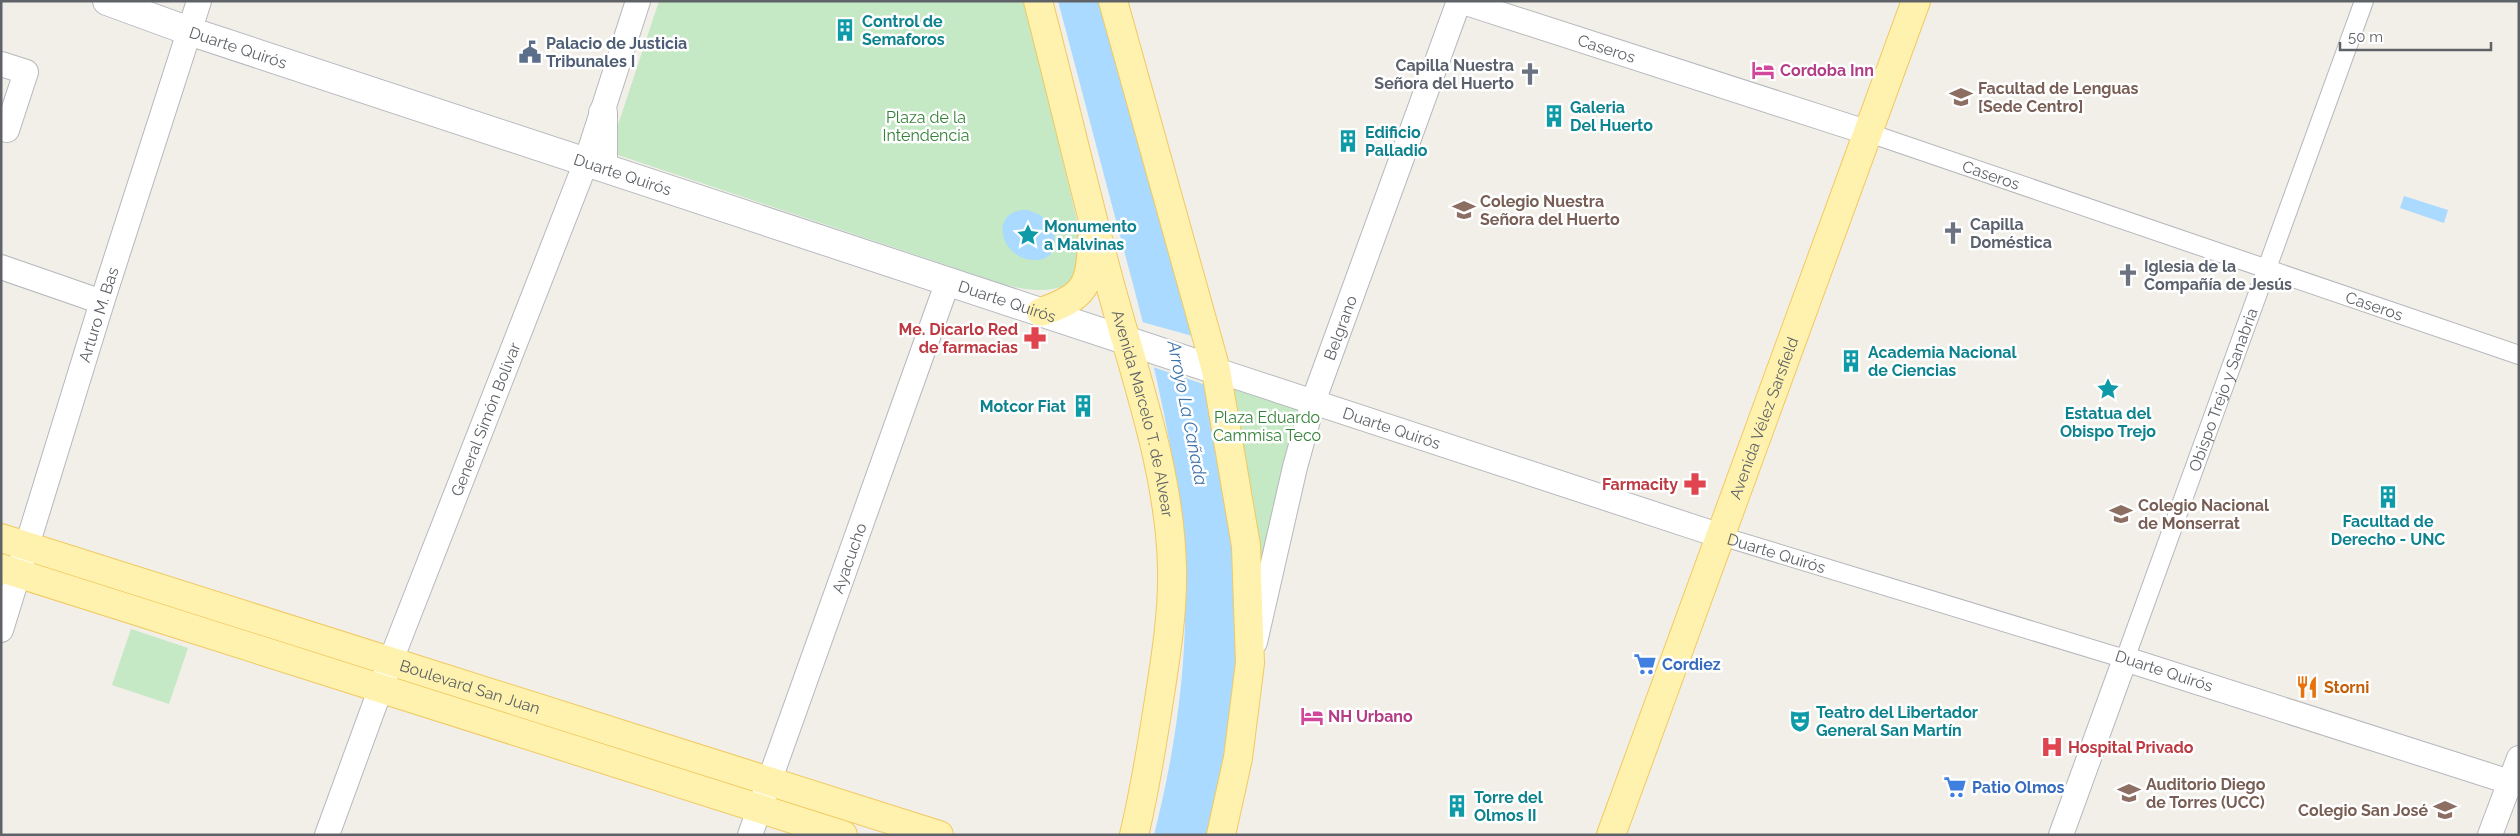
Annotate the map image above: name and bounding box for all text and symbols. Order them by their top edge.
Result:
place label: Control de Semaforos [862,12,945,49]
building icon: Control de Semaforos [832,17,858,43]
scale bar [2340,20,2491,52]
street label: Duarte Quirós [187,22,290,72]
text: 50 m [2348,28,2383,46]
street label: Caseros [1575,30,1638,67]
place label: Palacio de Justicia Tribunales I [546,34,687,71]
public building icon: Palacio de Justicia Tribunales I [517,39,543,65]
place label: Capilla Nuestra Señora del Huerto [1374,56,1514,93]
hotel icon: Cordoba Inn [1750,57,1776,83]
church icon: Capilla Nuestra Señora del Huerto [1517,61,1543,87]
place label: Cordoba Inn [1780,61,1874,80]
place label: Facultad de Lenguas [Sede Centro] [1978,79,2139,116]
school or university icon: Facultad de Lenguas [Sede Centro] [1948,84,1974,110]
place label: Galeria Del Huerto [1570,98,1653,135]
building icon: Galeria Del Huerto [1541,103,1567,129]
park label: Plaza de la Intendencia [883,108,969,145]
place label: Edificio Palladio [1365,123,1428,160]
building icon: Edificio Palladio [1335,128,1361,154]
street label: Duarte Quirós [571,149,674,199]
street label: Caseros [1960,156,2023,193]
place label: Colegio Nuestra Señora del Huerto [1480,192,1620,229]
school or university icon: Colegio Nuestra Señora del Huerto [1451,197,1477,223]
place label: Capilla Doméstica [1970,215,2052,252]
place label: Monumento a Malvinas [1044,217,1137,254]
church icon: Capilla Doméstica [1940,220,1966,246]
place icon: Monumento a Malvinas [1015,222,1041,248]
place label: Iglesia de la Compañía de Jesús [2144,257,2292,294]
church icon: Iglesia de la Compañía de Jesús [2115,262,2141,288]
street label: Arturo M. Bas [75,264,122,365]
street label: Duarte Quirós [956,276,1059,326]
street label: Caseros [2343,287,2406,324]
street label: Belgrano [1320,293,1361,363]
street label: Obispo Trejo y Sanabria [2184,305,2261,474]
street label: Avenida Marcelo T. de Alvear [1108,308,1178,519]
place label: Me. Dicarlo Red de farmacias [899,320,1018,357]
pharmacy icon: Me. Dicarlo Red de farmacias [1022,325,1048,351]
street label: Avenida Vélez Sarsfield [1725,334,1802,502]
water label: Arroyo La Cañada [1163,338,1212,487]
street label: General Simón Bolivar [447,339,524,499]
place label: Academia Nacional de Ciencias [1868,343,2018,380]
building icon: Academia Nacional de Ciencias [1838,348,1864,374]
place icon: Estatua del Obispo Trejo [2095,376,2121,402]
building icon: Motcor Fiat [1070,393,1096,419]
place label: Motcor Fiat [980,397,1066,416]
street label: Duarte Quirós [1340,403,1443,453]
place label: Estatua del Obispo Trejo [2060,404,2156,441]
park label: Plaza Eduardo Cammisa Teco [1213,408,1321,445]
pharmacy icon: Farmacity [1682,471,1708,497]
place label: Farmacity [1602,475,1678,494]
building icon: Facultad de Derecho - UNC [2375,484,2401,510]
place label: Colegio Nacional de Monserrat [2138,496,2270,533]
school or university icon: Colegio Nacional de Monserrat [2108,501,2134,527]
place label: Facultad de Derecho - UNC [2331,512,2445,549]
street label: Ayacucho [828,520,870,596]
street label: Duarte Quirós [1725,529,1828,577]
street label: Duarte Quirós [2113,646,2215,696]
supermarket icon: Cordiez [1632,651,1658,677]
street label: Boulevard San Juan [397,655,543,718]
place label: Cordiez [1662,655,1721,674]
restaurant icon: Storni [2294,674,2320,700]
place label: Storni [2324,678,2369,697]
hotel icon: NH Urbano [1299,703,1325,729]
place label: Teatro del Libertador General San Martín [1816,703,1978,740]
place label: NH Urbano [1328,707,1413,726]
theatre icon: Teatro del Libertador General San Martín [1787,708,1813,734]
hospital icon: Hospital Privado [2039,734,2065,760]
place label: Hospital Privado [2068,738,2194,757]
supermarket icon: Patio Olmos [1942,774,1968,800]
place label: Auditorio Diego de Torres (UCC) [2146,775,2266,812]
place label: Patio Olmos [1972,778,2064,797]
school or university icon: Auditorio Diego de Torres (UCC) [2116,780,2142,806]
place label: Torre del Olmos II [1474,788,1544,825]
building icon: Torre del Olmos II [1444,793,1470,819]
school or university icon: Colegio San José [2432,797,2458,823]
place label: Colegio San José [2298,801,2428,820]

